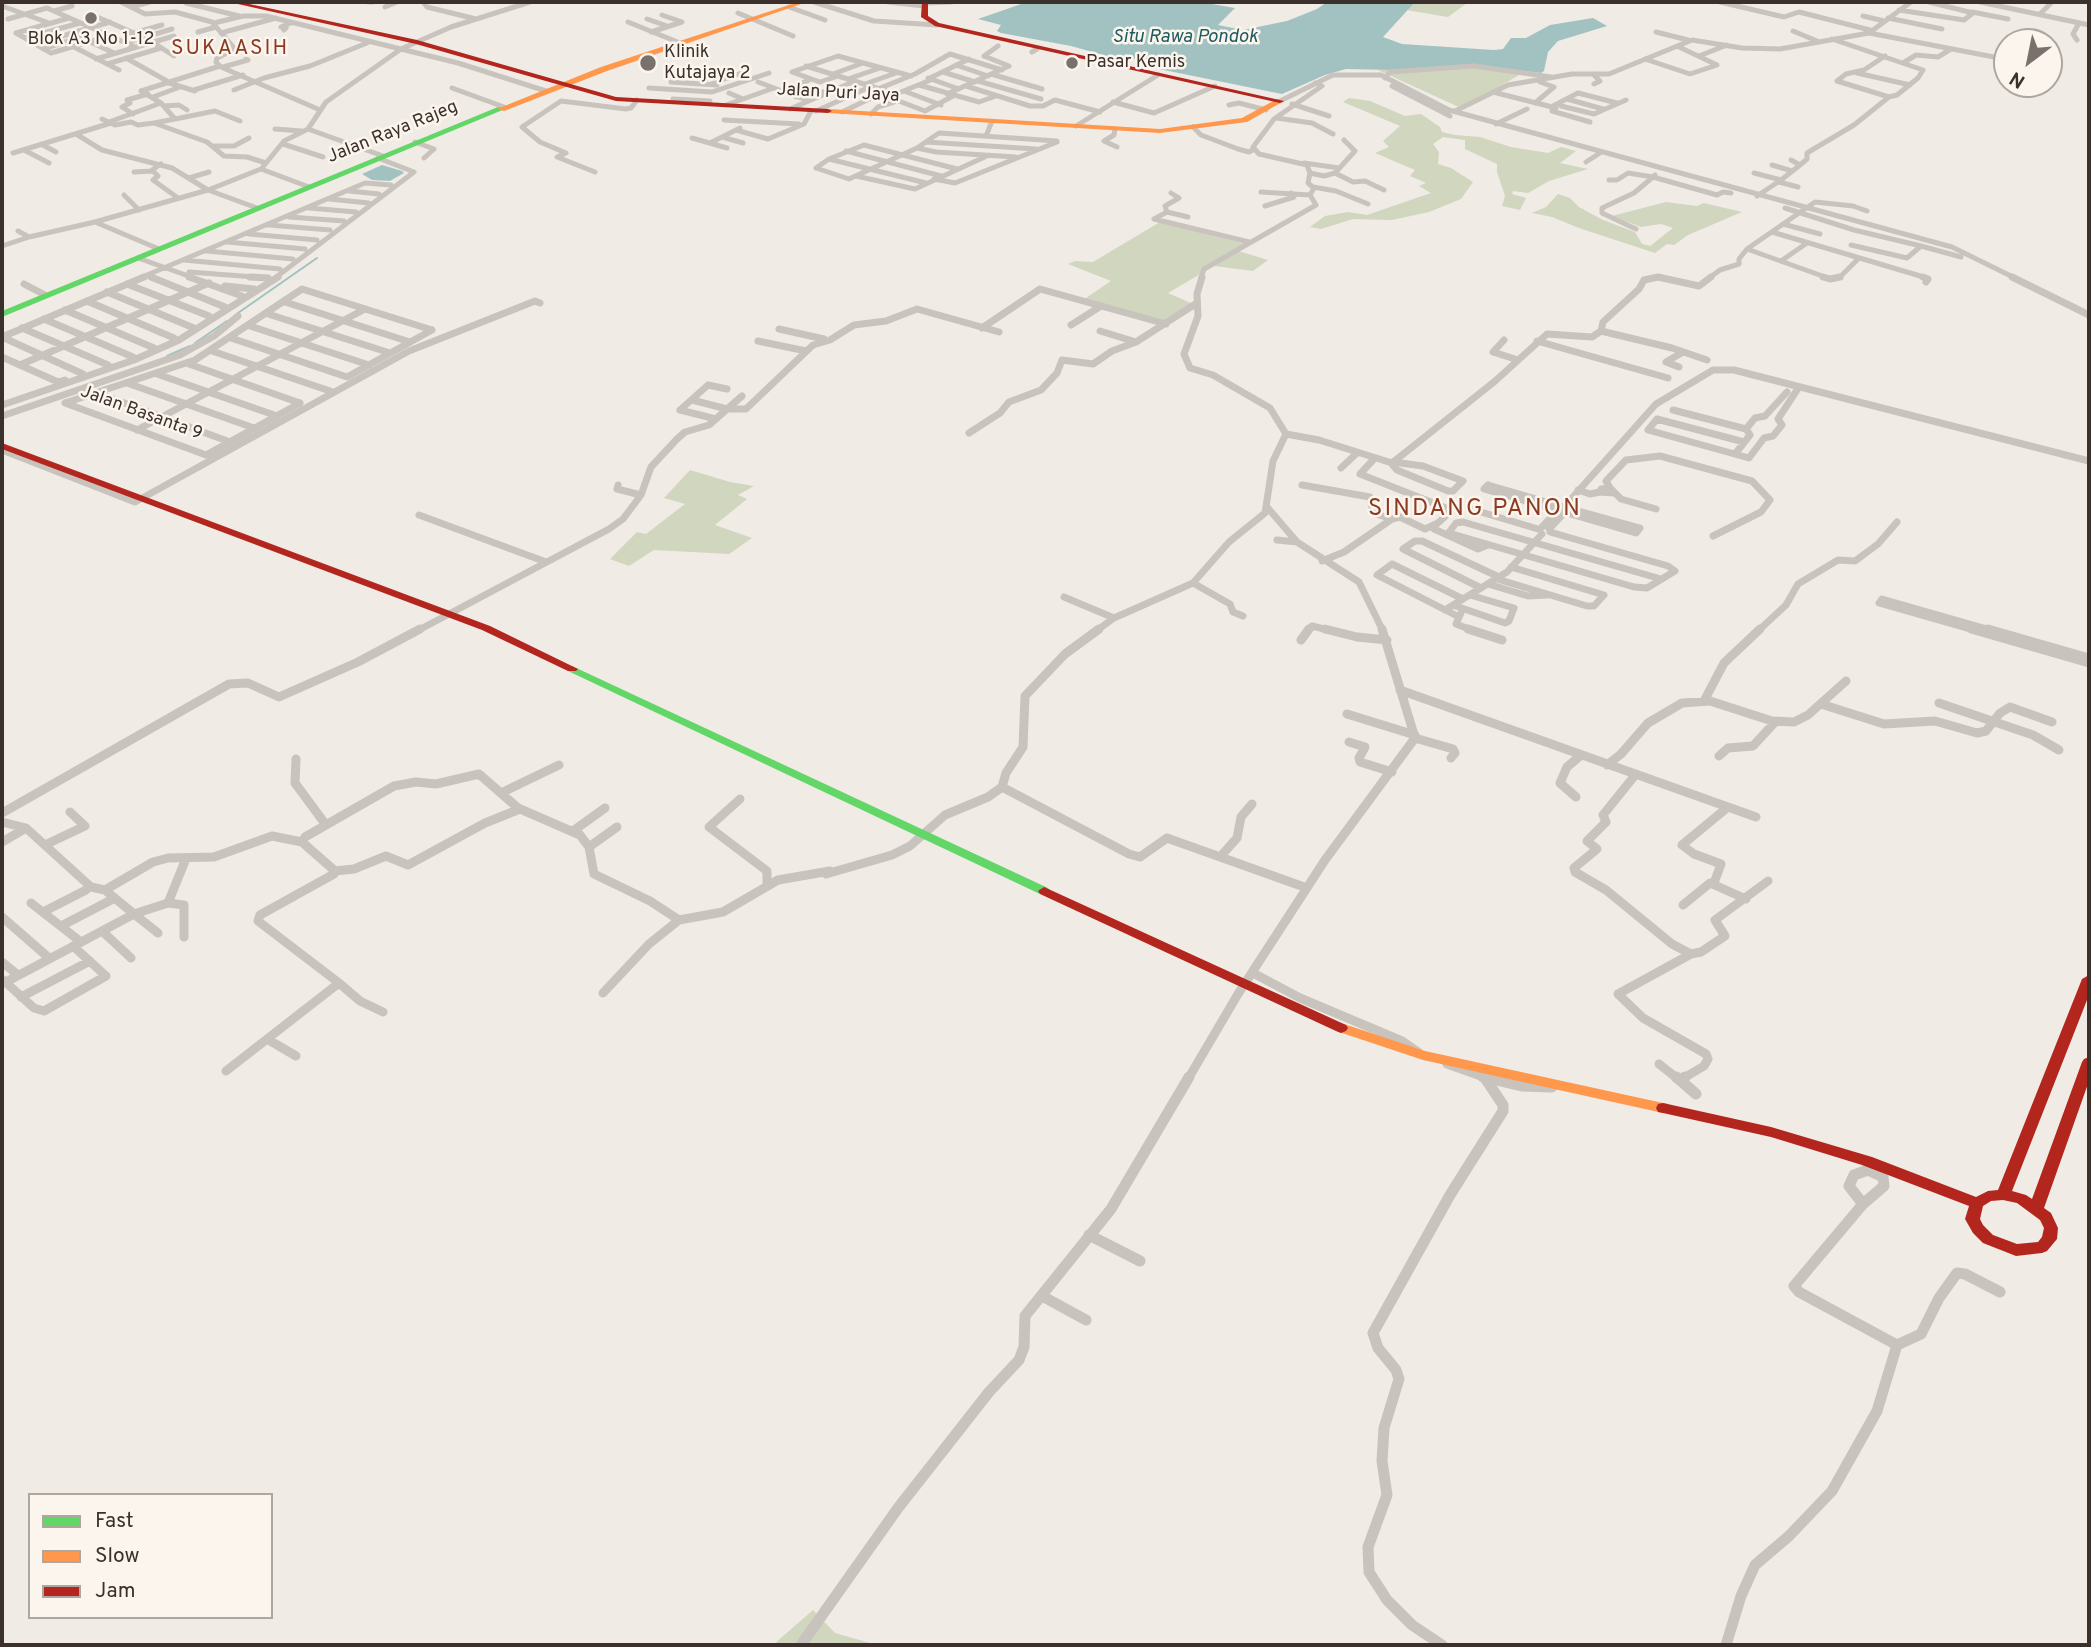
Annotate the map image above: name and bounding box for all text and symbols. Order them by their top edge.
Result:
marker: Blok A3 No 1-12 [83,10,99,26]
water label: Situ Rawa Pondok [1112,27,1258,49]
north arrow [1993,28,2063,98]
place label: Blok A3 No 1-12 [27,29,155,51]
district label: SUKAASIH [172,37,288,63]
place label: Klinik Kutajaya 2 [664,42,750,84]
place label: Pasar Kemis [1086,52,1185,74]
marker: Klinik Kutajaya 2 [638,53,658,73]
marker: Pasar Kemis [1064,55,1080,71]
text: N [2006,65,2030,93]
street label: Jalan Puri Jaya [776,80,900,108]
street label: Jalan Raya Rajeg [325,97,461,169]
street label: Jalan Basanta 9 [77,382,205,446]
district label: SINDANG PANON [1370,496,1580,524]
legend [28,1493,273,1619]
text: Fast [95,1508,134,1535]
text: Slow [95,1543,140,1570]
text: Jam [95,1578,136,1605]

